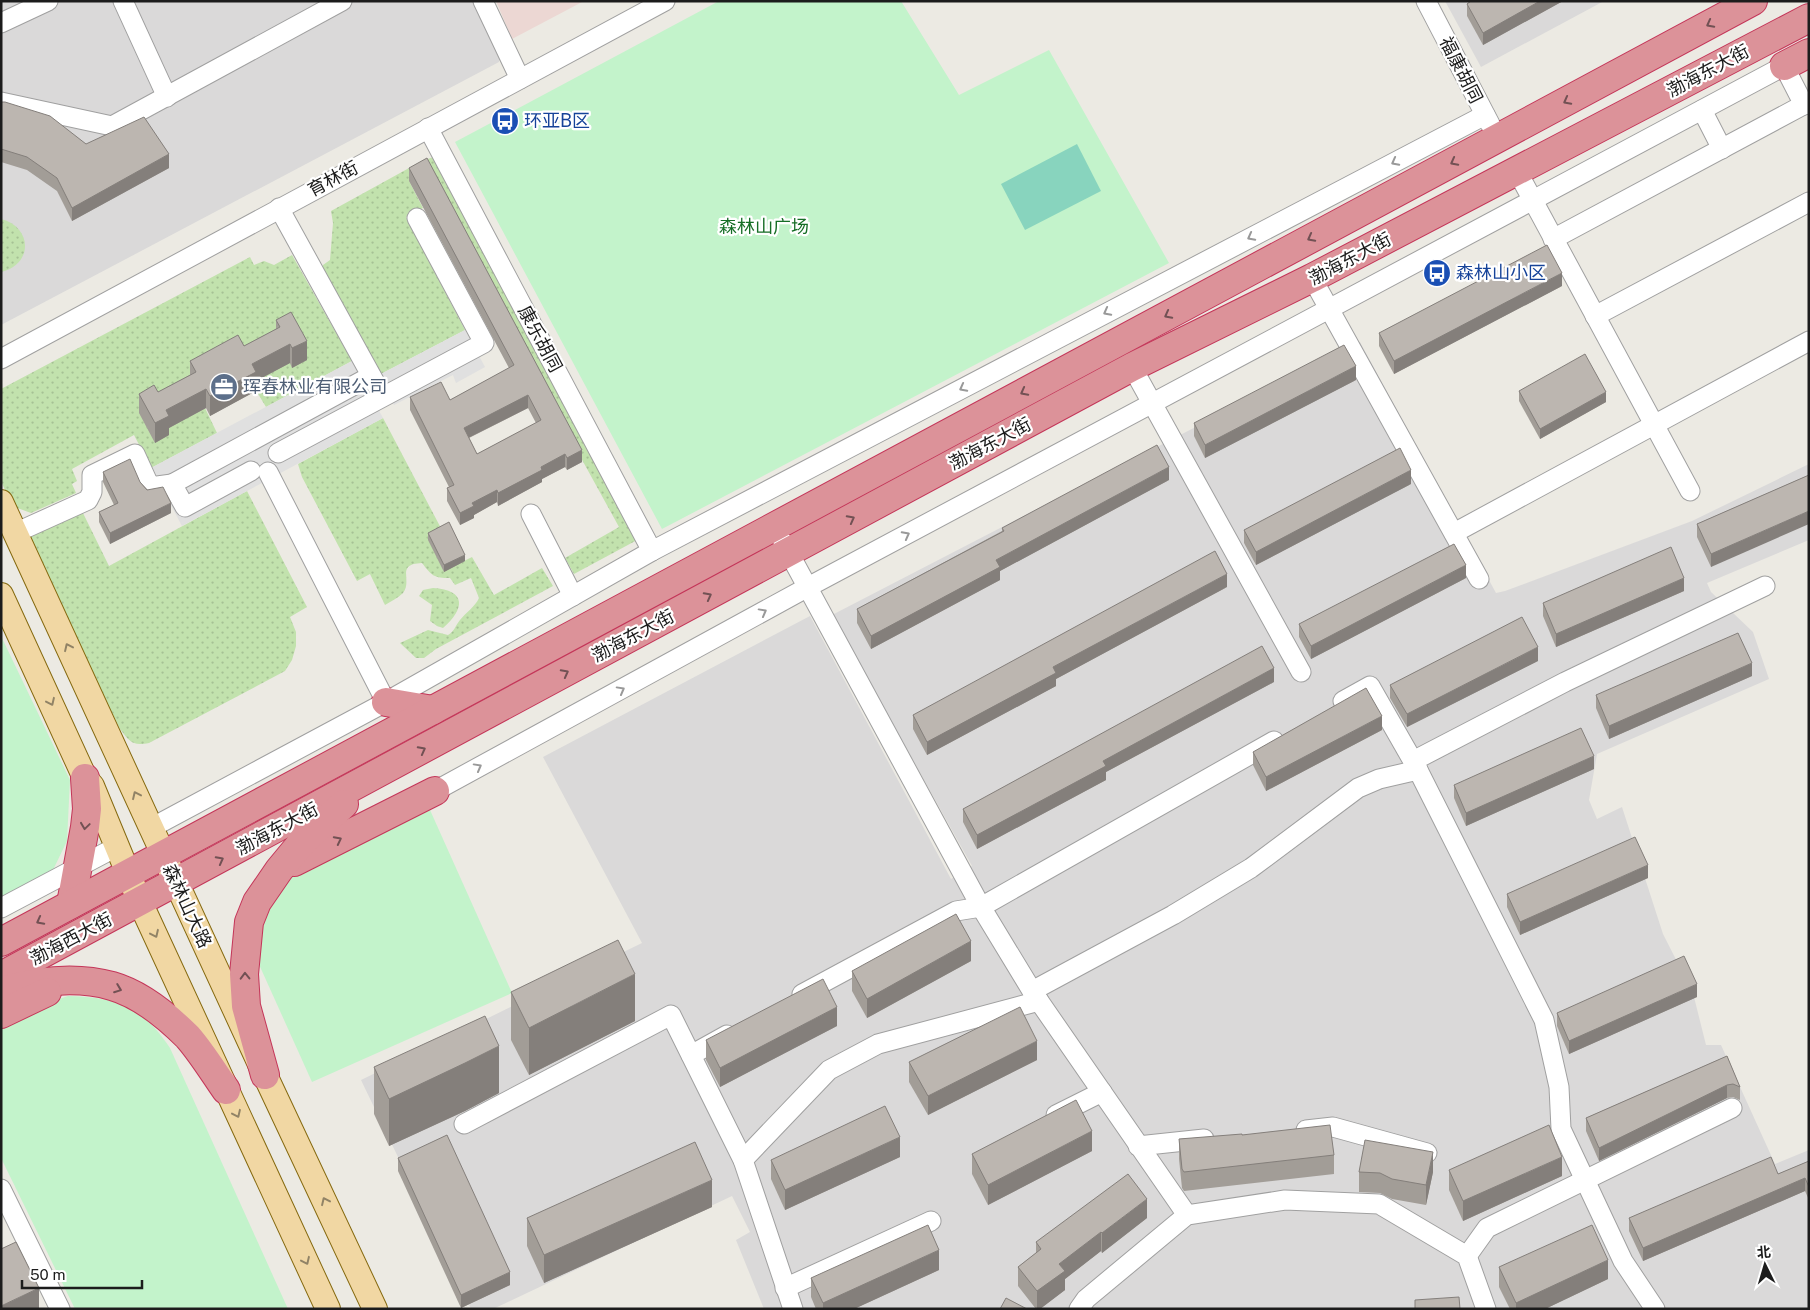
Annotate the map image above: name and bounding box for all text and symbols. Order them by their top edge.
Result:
one-way arrow [1707,18,1716,28]
street label: 福康胡同 [1436,33,1487,107]
street label: 渤海东大街 [1663,40,1752,101]
one-way arrow [1563,95,1572,105]
bus stop icon: 环亚B区 [490,106,520,136]
place label: 环亚B区 [524,110,590,131]
one-way arrow [1391,156,1400,166]
one-way arrow [1450,156,1459,166]
street label: 育林街 [304,157,362,201]
park label: 森林山广场 [719,216,809,237]
street label: 渤海东大街 [1305,228,1394,289]
one-way arrow [1247,231,1256,241]
one-way arrow [1307,232,1316,242]
bus stop icon: 森林山小区 [1422,258,1452,288]
place label: 森林山小区 [1456,262,1546,283]
street label: 康乐胡同 [514,302,567,375]
one-way arrow [1103,306,1112,316]
one-way arrow [1164,309,1173,319]
office icon: 珲春林业有限公司 [209,372,239,402]
place label: 珲春林业有限公司 [243,376,387,397]
one-way arrow [959,382,968,392]
one-way arrow [1021,386,1030,396]
street label: 渤海东大街 [945,413,1034,474]
one-way arrow [846,515,855,525]
one-way arrow [901,531,910,541]
one-way arrow [703,592,712,602]
street label: 渤海东大街 [588,605,677,666]
one-way arrow [758,608,767,618]
one-way arrow [63,643,74,652]
one-way arrow [560,669,569,679]
one-way arrow [615,686,624,696]
one-way arrow [44,697,54,706]
one-way arrow [417,746,426,756]
one-way arrow [473,764,482,774]
one-way arrow [131,791,142,800]
street label: 渤海东大街 [232,798,321,859]
one-way arrow [80,823,91,831]
one-way arrow [333,836,342,846]
one-way arrow [214,856,223,866]
street label: 森林山大路 [159,861,216,951]
street label: 渤海西大街 [26,908,115,969]
one-way arrow [37,915,46,925]
one-way arrow [149,929,159,938]
one-way arrow [240,972,250,980]
one-way arrow [113,983,122,993]
one-way arrow [231,1109,242,1118]
one-way arrow [320,1197,331,1206]
north arrow [1740,1240,1790,1290]
text: 北 [1756,1243,1772,1261]
one-way arrow [300,1256,310,1265]
scale bar [22,1258,142,1290]
text: 50 m [30,1266,65,1283]

